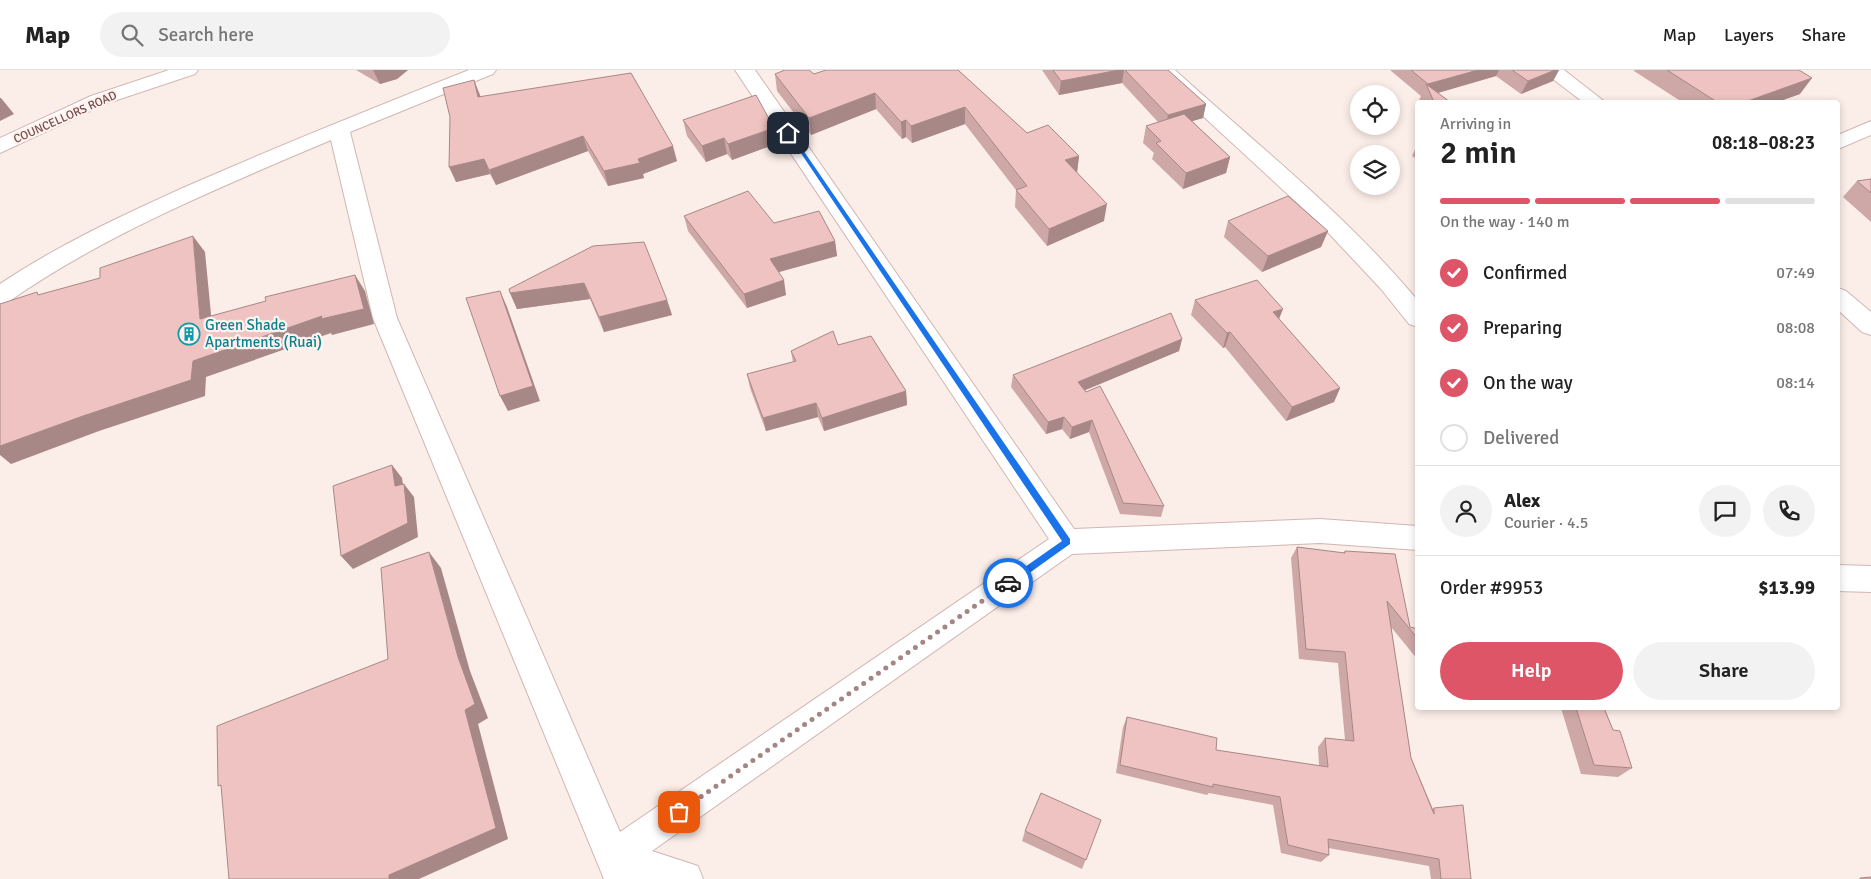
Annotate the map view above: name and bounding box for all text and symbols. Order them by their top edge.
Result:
search box [100,12,450,57]
text: Map [25,20,70,50]
icon: search [118,21,146,49]
text: Search here [158,23,254,47]
text: Map [1663,24,1696,46]
text: Layers [1724,24,1774,46]
text: Share [1802,24,1846,46]
map controls [1350,85,1400,195]
button: locate [1350,85,1400,135]
street label: COUNCELLORS ROAD [11,88,119,147]
pin [767,112,809,154]
text: Arriving in [1440,114,1511,134]
icon: home [774,119,802,147]
text: 08:18–08:23 [1712,131,1815,155]
text: 2 min [1440,133,1517,172]
button: layers [1350,145,1400,195]
text: On the way · 140 m [1440,212,1570,232]
icon: check [1440,259,1468,287]
text: Confirmed [1483,261,1567,285]
text: 07:49 [1776,263,1815,283]
icon: check [1440,314,1468,342]
place label: Green Shade Apartments (Ruai) [205,316,322,351]
text: Preparing [1483,316,1562,340]
text: 08:08 [1776,318,1815,338]
building icon: Green Shade Apartments (Ruai) [177,322,201,346]
icon: check [1440,369,1468,397]
text: On the way [1483,371,1573,395]
text: 08:14 [1776,373,1815,393]
text: Delivered [1483,426,1559,450]
button: person [1440,485,1492,537]
button: chat [1699,485,1751,537]
button: phone [1763,485,1815,537]
text: Alex [1504,489,1540,513]
text: Courier · 4.5 [1504,513,1588,533]
courier [983,558,1033,608]
icon: car [994,569,1022,597]
text: Order #9953 [1440,576,1543,600]
text: $13.99 [1758,576,1815,600]
button: Help [1440,642,1623,700]
button: Share [1633,642,1815,700]
pin [658,791,700,833]
icon: bag [665,798,693,826]

